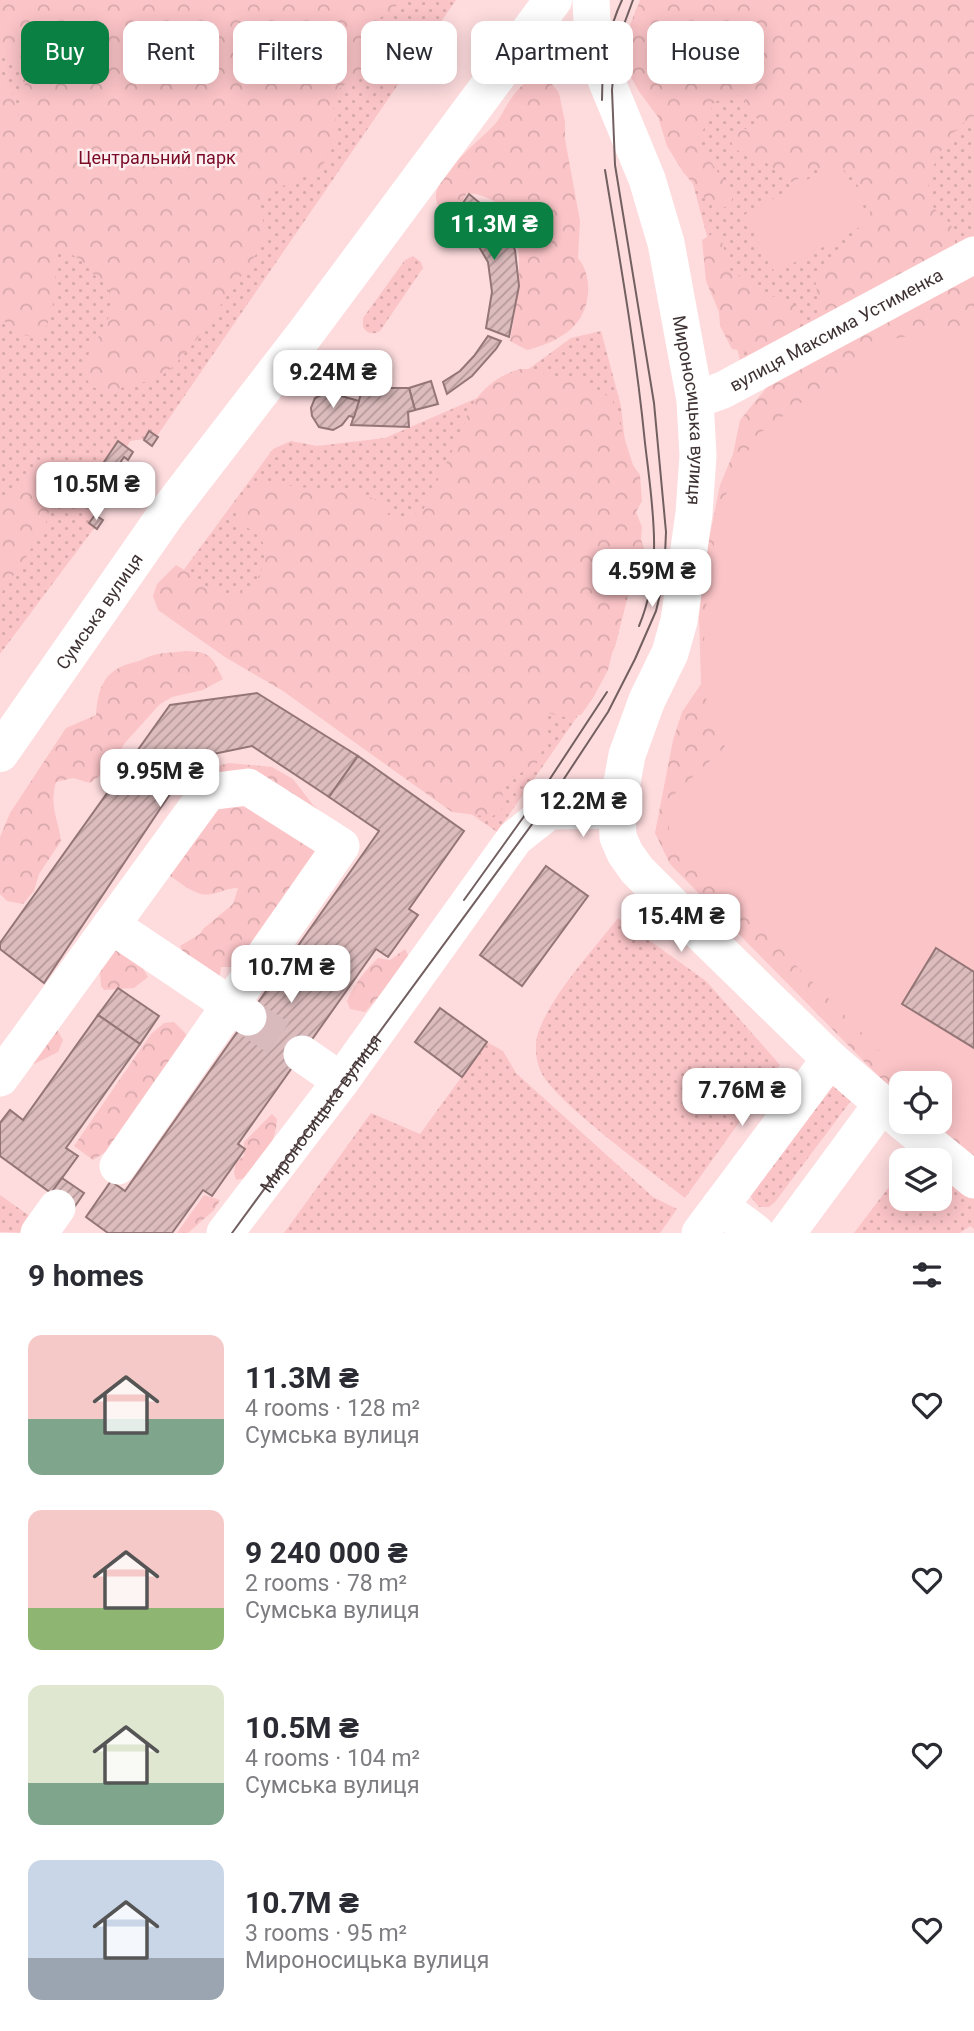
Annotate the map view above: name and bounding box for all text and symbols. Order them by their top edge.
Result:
chip: Buy [21,21,109,84]
chip: Rent [123,21,219,84]
chip: Filters [233,21,347,84]
chip: New [361,21,457,84]
chip: Apartment [471,21,633,84]
chip: House [647,21,764,84]
park label: Центральний парк [78,147,236,168]
pin: 11.3M ₴ [429,202,559,262]
text: 11.3M ₴ [450,211,538,238]
street label: вулиця Максима Устименка [726,263,946,395]
street label: Мироносицька вулиця [669,314,709,506]
pin: 9.24M ₴ [268,350,398,410]
text: 9.24M ₴ [289,359,377,386]
pin: 10.5M ₴ [31,462,161,522]
text: 10.5M ₴ [52,471,140,498]
street label: Сумська вулиця [51,549,146,673]
pin: 4.59M ₴ [587,550,717,609]
text: 4.59M ₴ [608,558,696,585]
pin: 9.95M ₴ [95,750,225,809]
text: 9.95M ₴ [116,758,204,785]
pin: 12.2M ₴ [518,780,648,839]
text: 12.2M ₴ [539,788,627,815]
pin: 15.4M ₴ [616,894,746,954]
text: 15.4M ₴ [637,903,725,930]
pin: 10.7M ₴ [226,946,356,1005]
text: 10.7M ₴ [247,954,335,981]
street label: Мироносицька вулиця [255,1030,385,1196]
pin: 7.76M ₴ [677,1068,807,1128]
map controls [889,1071,952,1211]
button: locate [889,1071,952,1134]
text: 7.76M ₴ [698,1077,786,1104]
button: layers [889,1148,952,1211]
icon: filters [908,1256,946,1294]
text: 9 homes [28,1258,144,1293]
text: 11.3M ₴ [245,1360,359,1395]
icon: home [84,1363,168,1447]
icon: heart [908,1386,946,1424]
text: 4 rooms · 128 m² [245,1395,420,1422]
text: Сумська вулиця [245,1422,420,1449]
text: 9 240 000 ₴ [245,1535,408,1570]
icon: home [84,1538,168,1622]
icon: heart [908,1561,946,1599]
text: 2 rooms · 78 m² [245,1570,407,1597]
text: Сумська вулиця [245,1597,420,1624]
text: 10.5M ₴ [245,1710,359,1745]
icon: home [84,1713,168,1797]
icon: heart [908,1736,946,1774]
text: 4 rooms · 104 m² [245,1745,420,1772]
text: Сумська вулиця [245,1772,420,1799]
text: 10.7M ₴ [245,1885,359,1920]
icon: home [84,1888,168,1972]
icon: heart [908,1911,946,1949]
text: 3 rooms · 95 m² [245,1920,407,1947]
text: Мироносицька вулиця [245,1947,489,1974]

